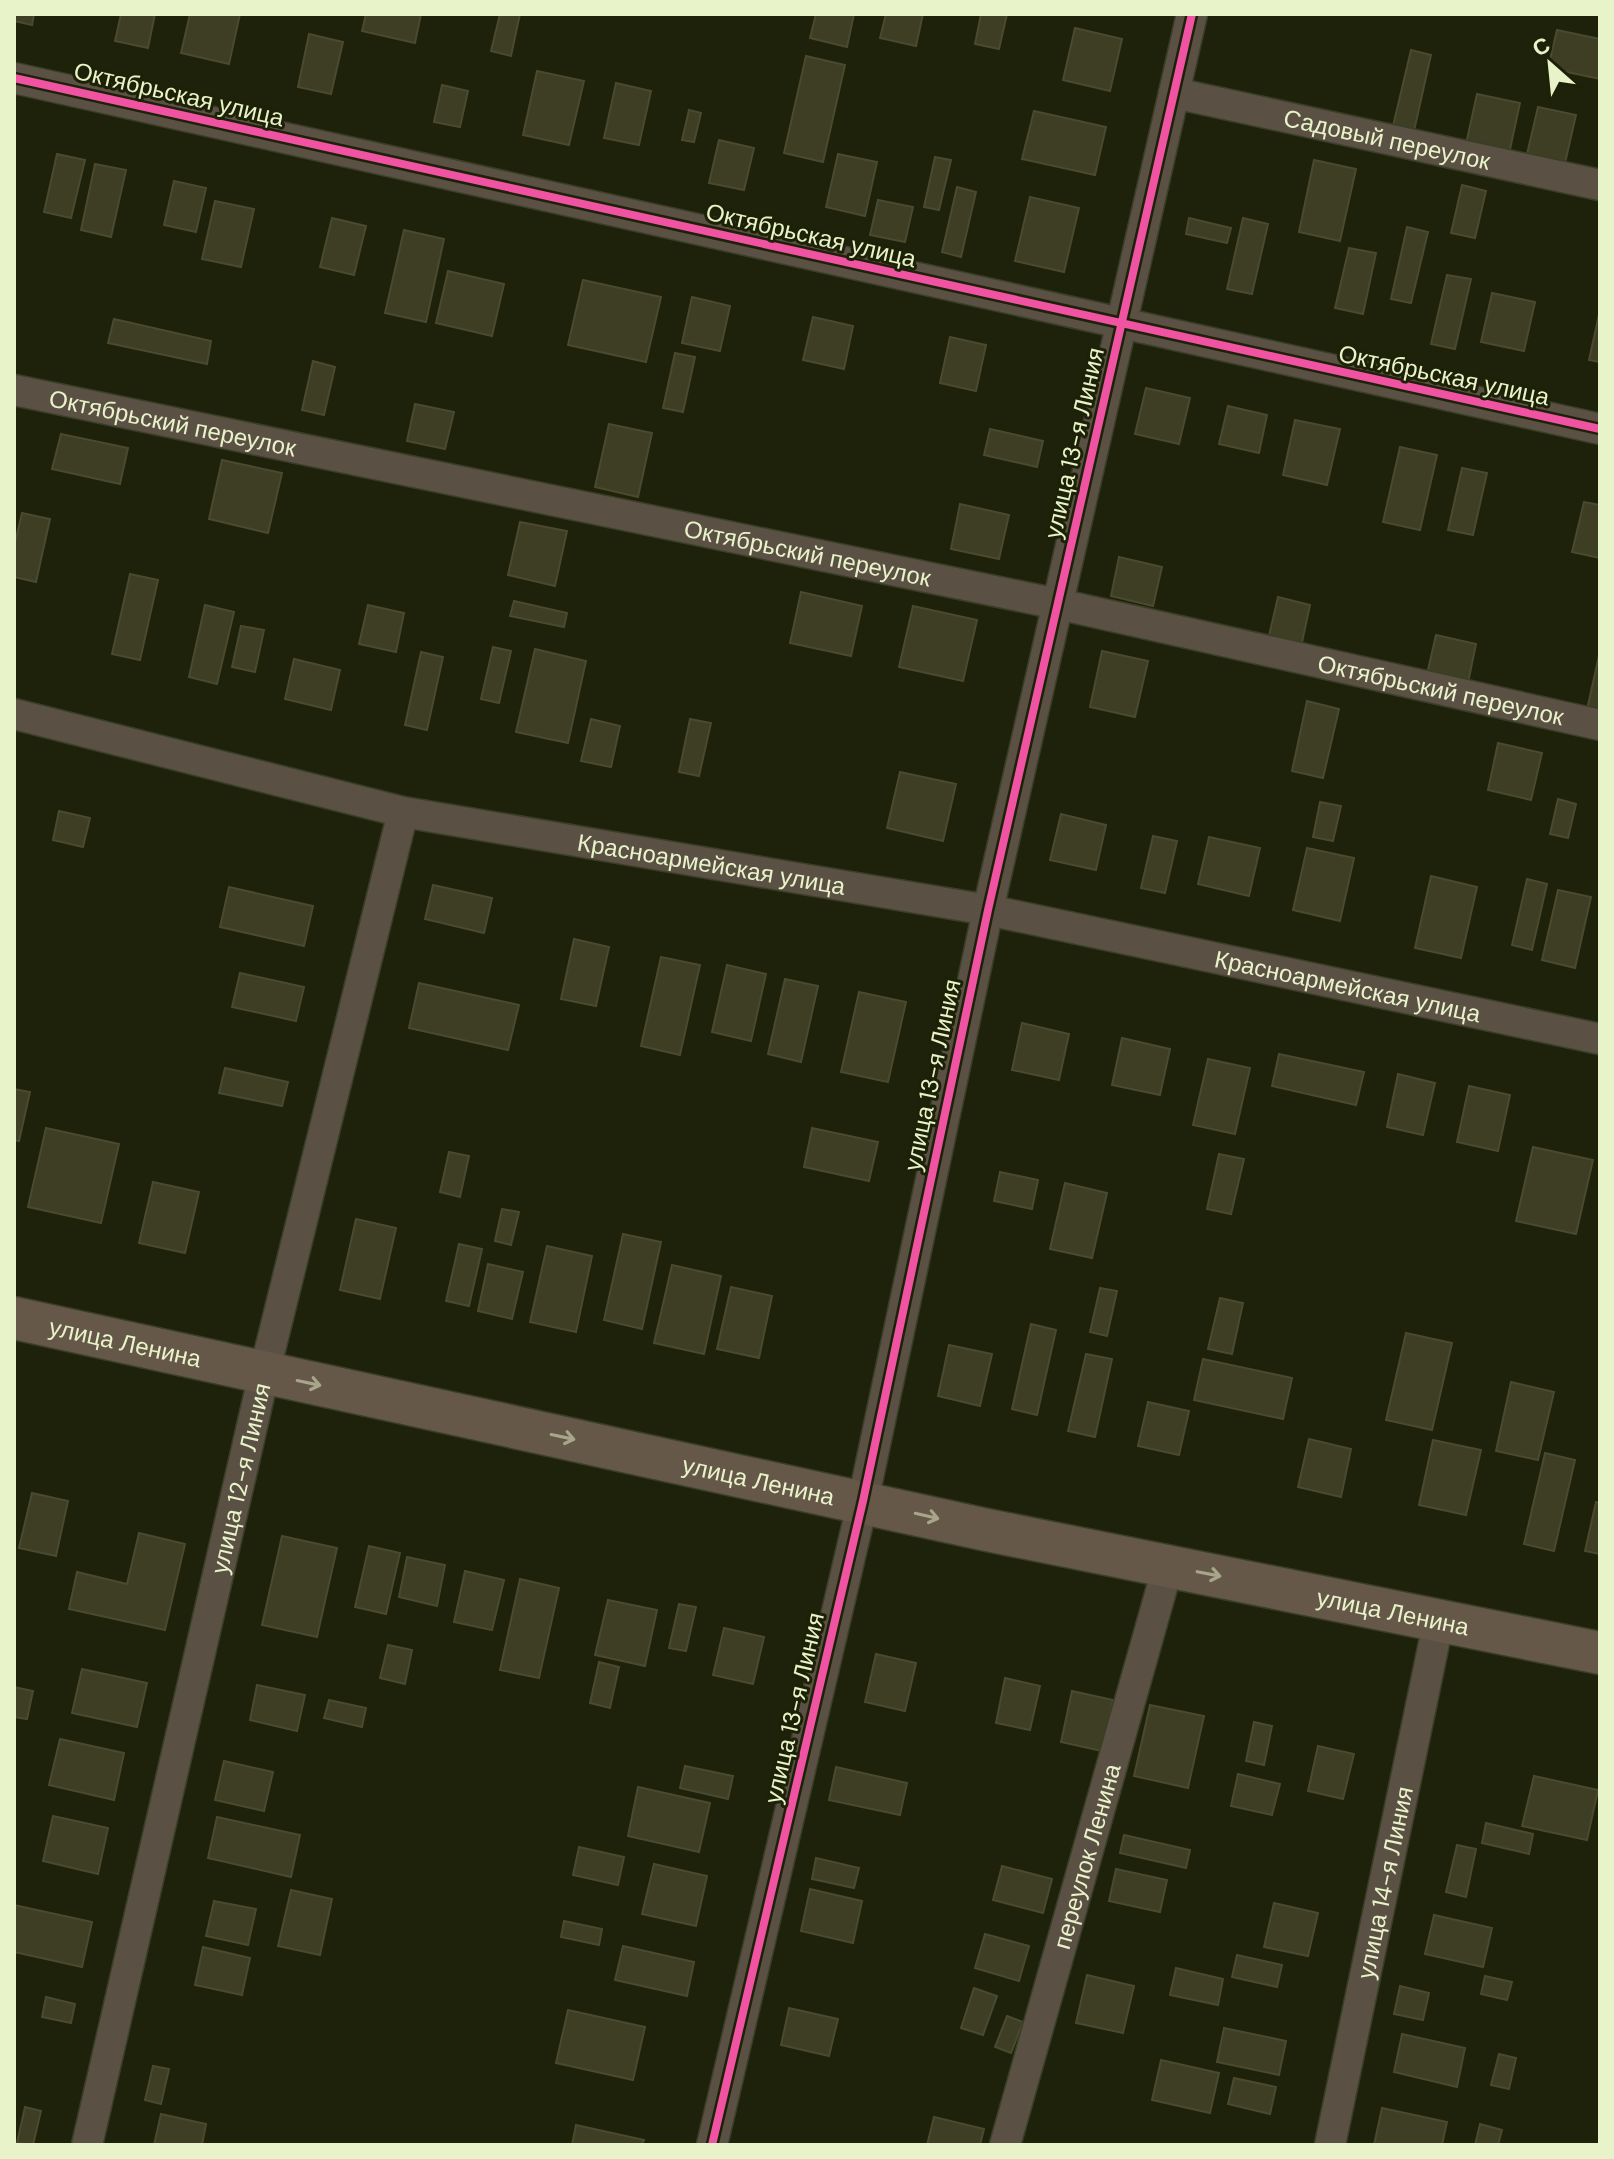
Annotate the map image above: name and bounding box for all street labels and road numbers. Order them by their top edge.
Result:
street label: Октябрьская улица [71,55,288,133]
street label: Садовый переулок [1281,102,1494,176]
street label: Октябрьская улица [703,196,920,274]
street label: Октябрьская улица [1336,338,1553,413]
street label: улица 13-я Линия [1037,344,1111,542]
street label: Октябрьский переулок [47,382,299,463]
street label: Октябрьский переулок [681,512,934,593]
street label: Октябрьский переулок [1315,647,1567,732]
street label: Красноармейская улица [575,826,848,901]
street label: Красноармейская улица [1212,943,1484,1029]
street label: улица 13-я Линия [897,976,967,1174]
street label: улица Ленина [46,1311,205,1374]
street label: улица 12-я Линия [203,1380,277,1577]
street label: улица Ленина [680,1449,838,1512]
street label: улица Ленина [1314,1581,1473,1642]
street label: улица 13-я Линия [757,1609,831,1807]
street label: переулок Ленина [1045,1759,1127,1952]
street label: улица 14-я Линия [1349,1784,1419,1982]

